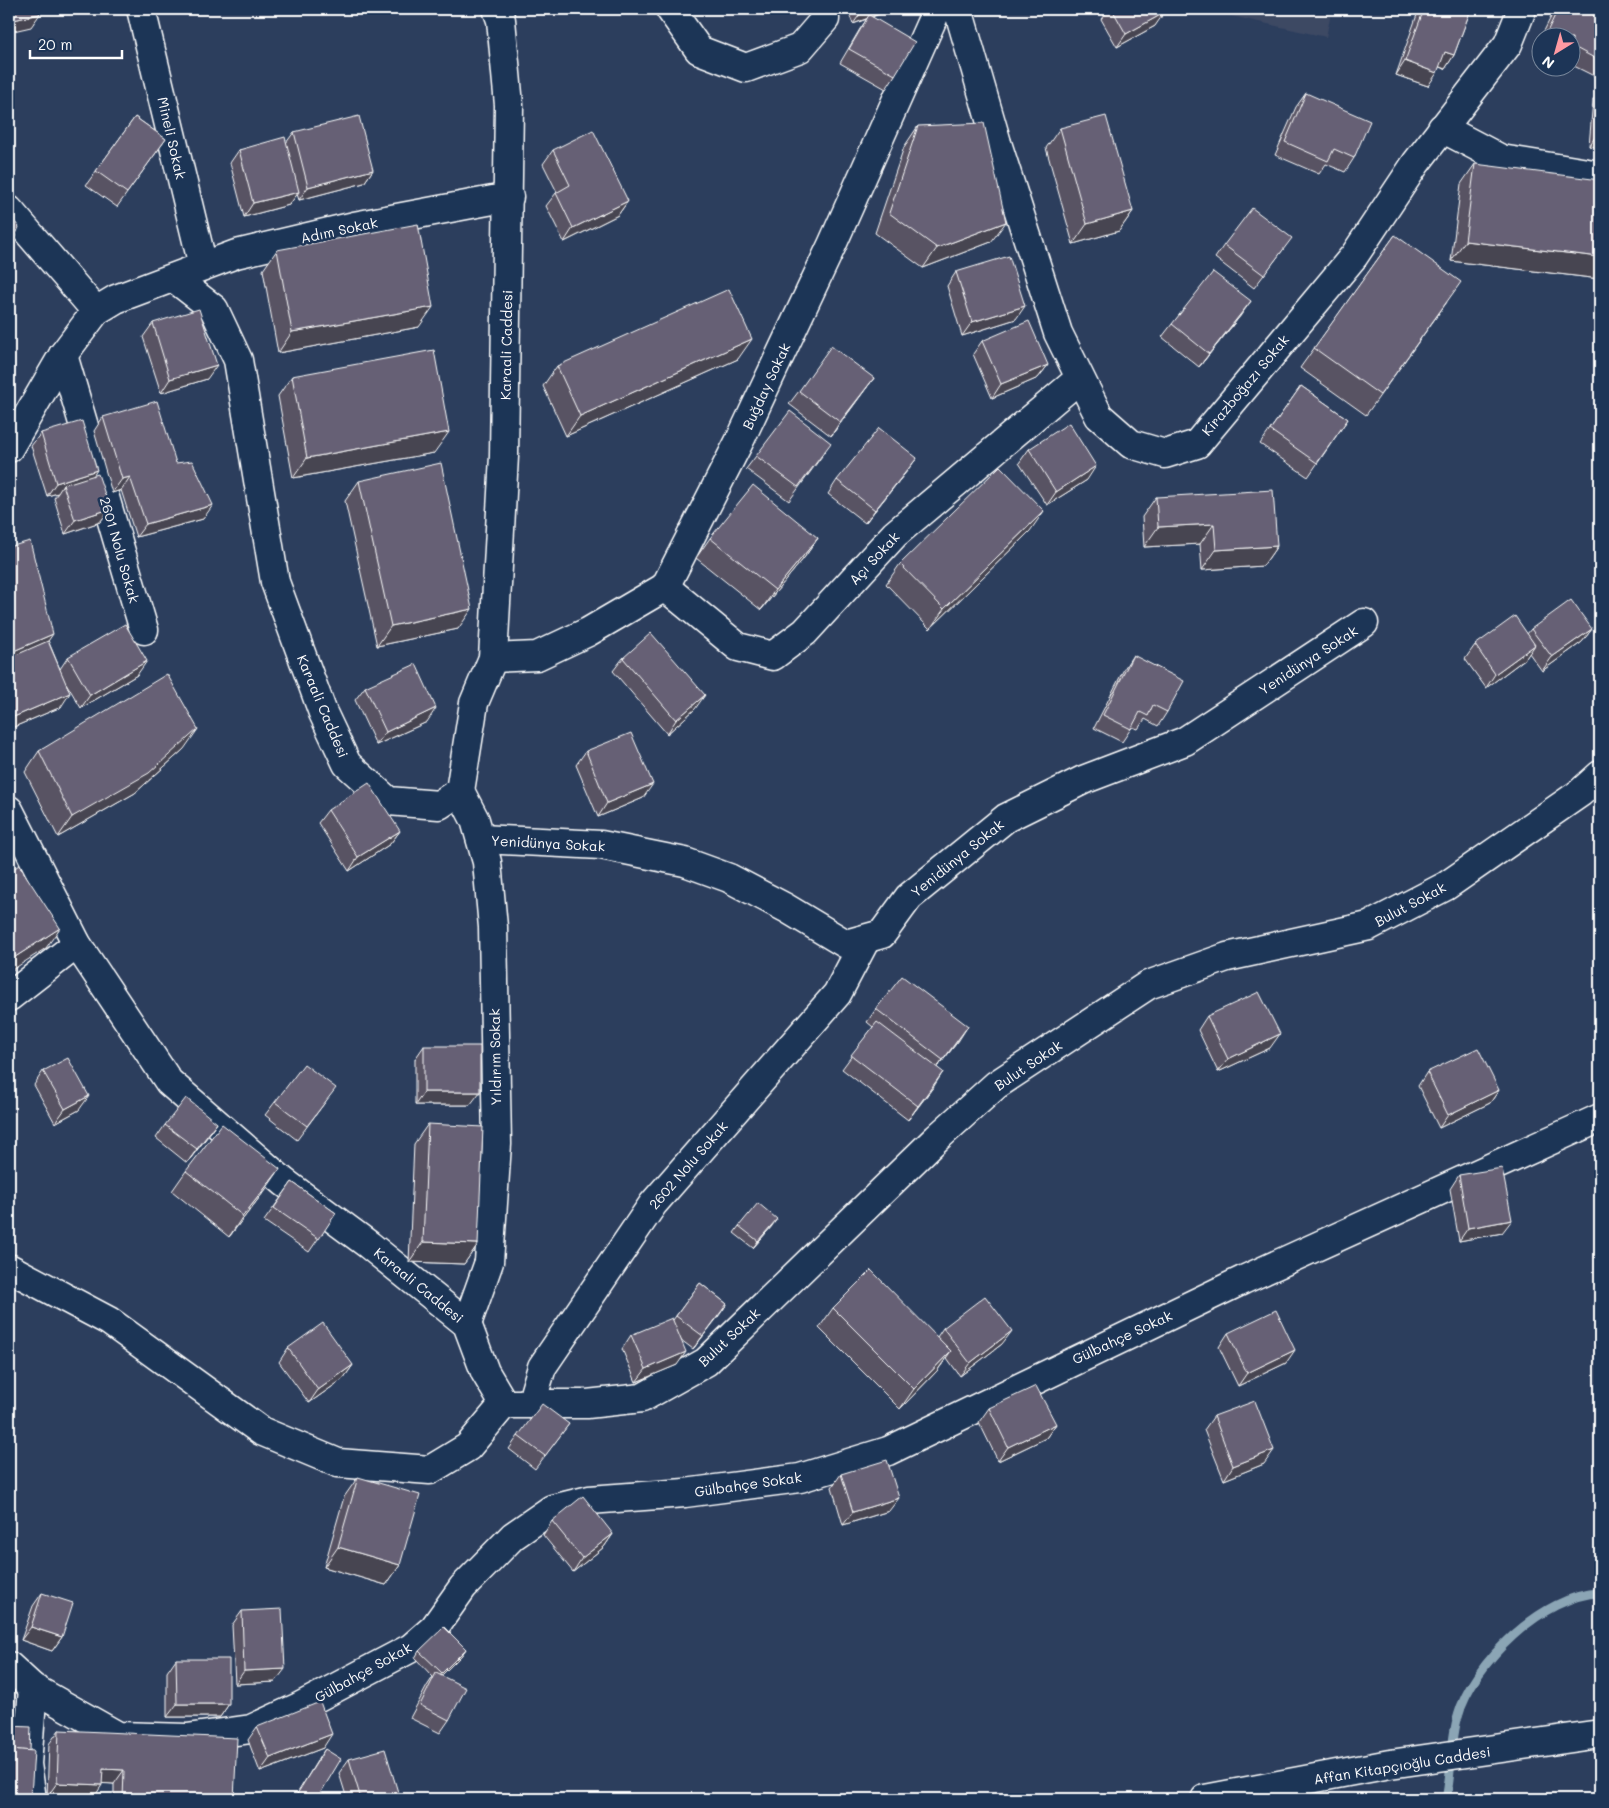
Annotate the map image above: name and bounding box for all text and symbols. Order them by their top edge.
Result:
scale bar [30,28,122,60]
north arrow [1532,28,1582,78]
text: 20 m [38,34,72,54]
text: N [1538,52,1558,74]
street label: Mineli Sokak [153,95,191,181]
street label: Adım Sokak [299,213,379,247]
street label: Karaali Caddesi [496,290,516,400]
street label: Kirazboğazı Sokak [1197,330,1293,440]
street label: Buğday Sokak [738,340,794,432]
street label: 2601 Nolu Sokak [96,495,144,605]
street label: Açı Sokak [845,527,903,589]
street label: Yenidünya Sokak [1255,621,1361,699]
street label: Karaali Caddesi [293,652,353,760]
street label: Yenidünya Sokak [907,815,1007,901]
street label: Yenidünya Sokak [490,831,606,855]
street label: Bulut Sokak [1371,877,1449,931]
street label: Yıldırım Sokak [485,1008,505,1106]
street label: Bulut Sokak [990,1035,1066,1095]
street label: 2602 Nolu Sokak [644,1117,732,1213]
street label: Karaali Caddesi [370,1243,468,1327]
street label: Bulut Sokak [694,1303,764,1371]
street label: Gülbahçe Sokak [1069,1306,1175,1368]
street label: Gülbahçe Sokak [693,1467,803,1501]
street label: Gülbahçe Sokak [311,1637,415,1707]
street label: Affan Kitapçıoğlu Caddesi [1312,1742,1492,1788]

